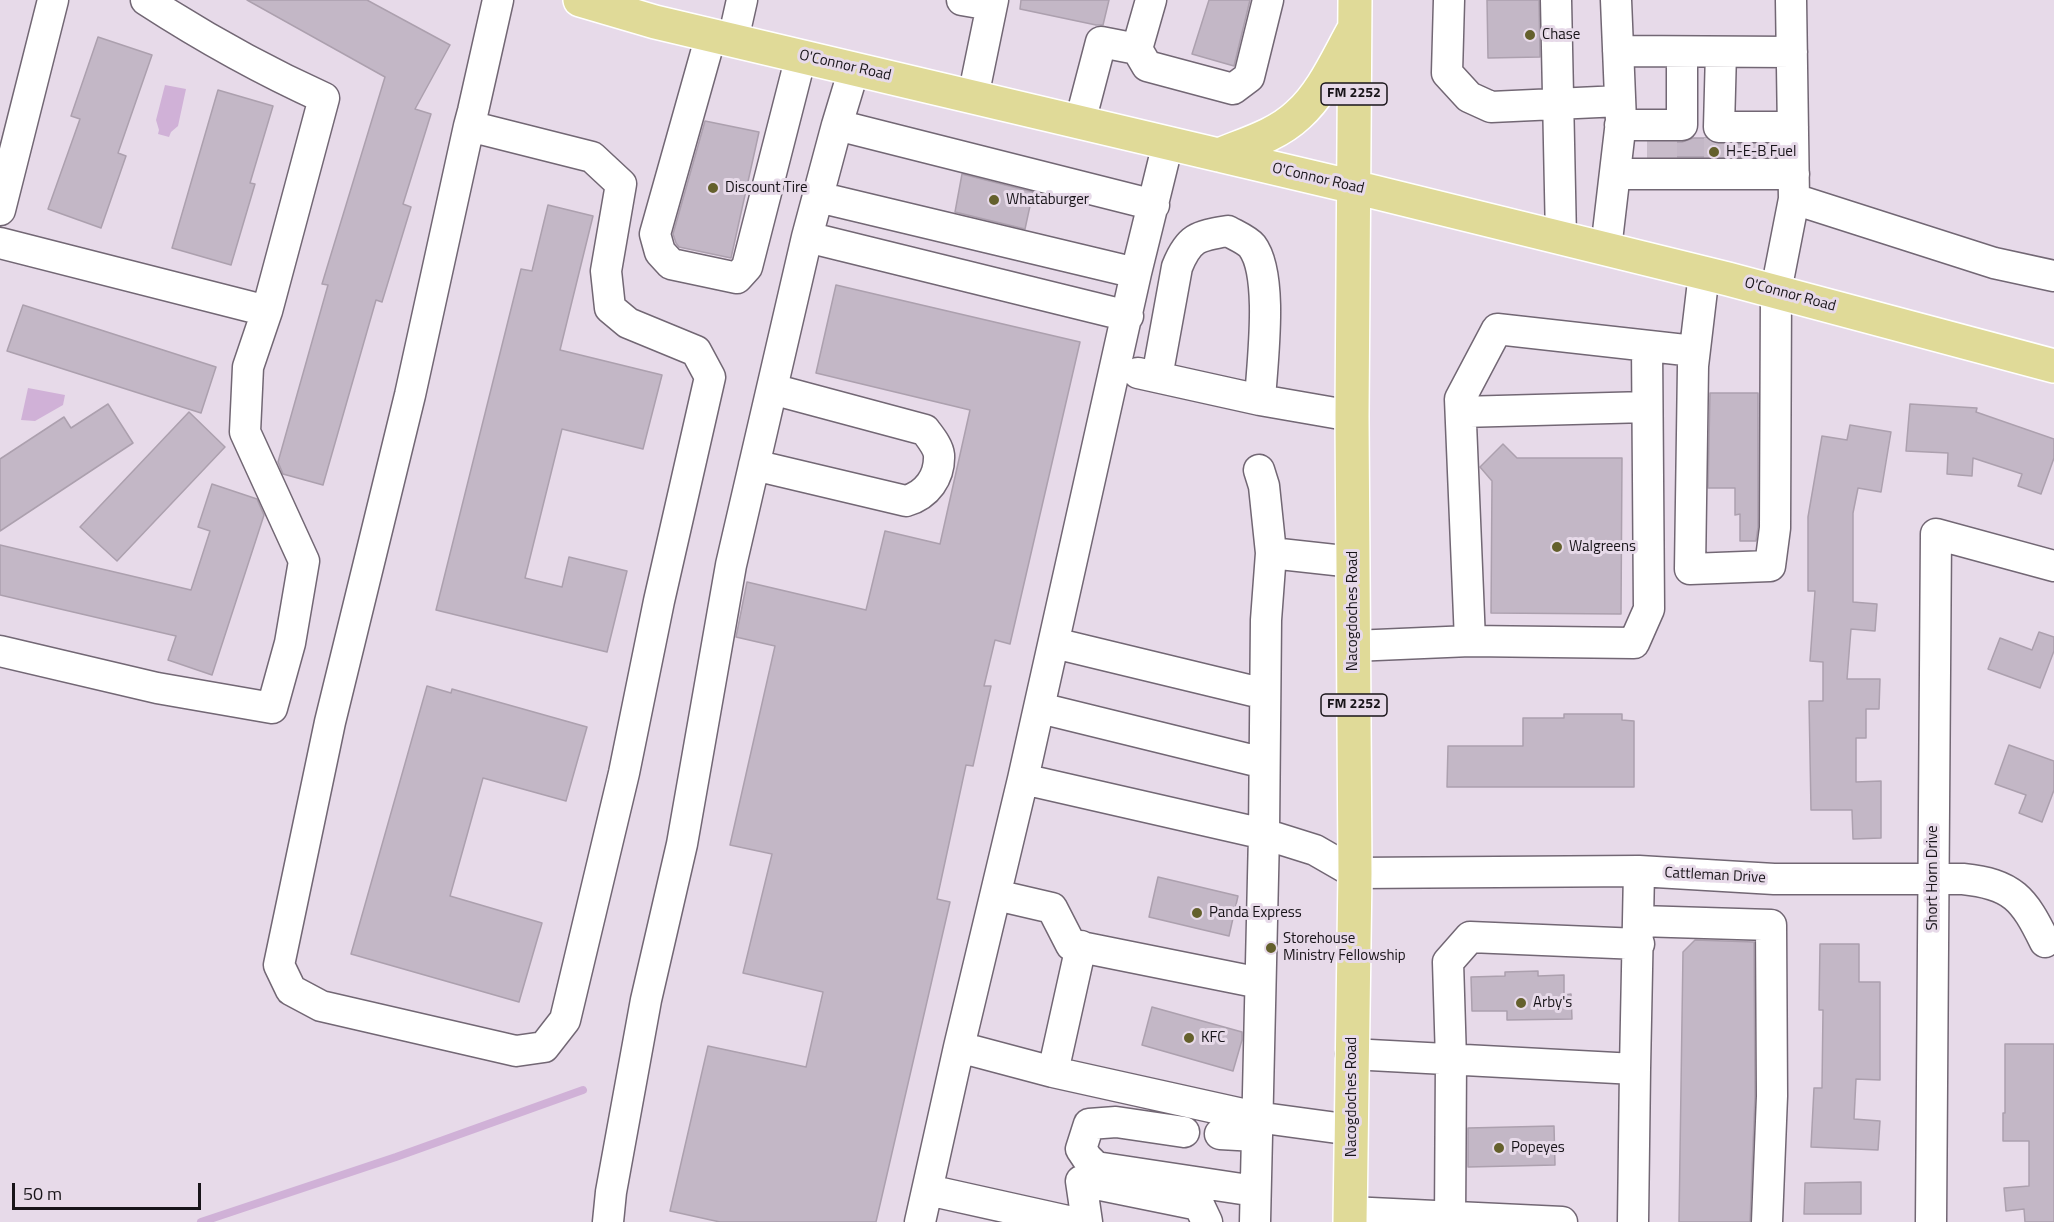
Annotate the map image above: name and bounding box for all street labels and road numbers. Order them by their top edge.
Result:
street label: O'Connor Road [797,47,893,85]
road number: FM 2252 [1321,83,1387,105]
street label: O'Connor Road [1270,160,1366,198]
street label: O'Connor Road [1742,274,1838,316]
street label: Nacogdoches Road [1344,551,1362,671]
road number: FM 2252 [1321,694,1387,716]
street label: Short Horn Drive [1924,825,1942,931]
street label: Cattleman Drive [1664,864,1766,888]
street label: Nacogdoches Road [1343,1037,1361,1157]

